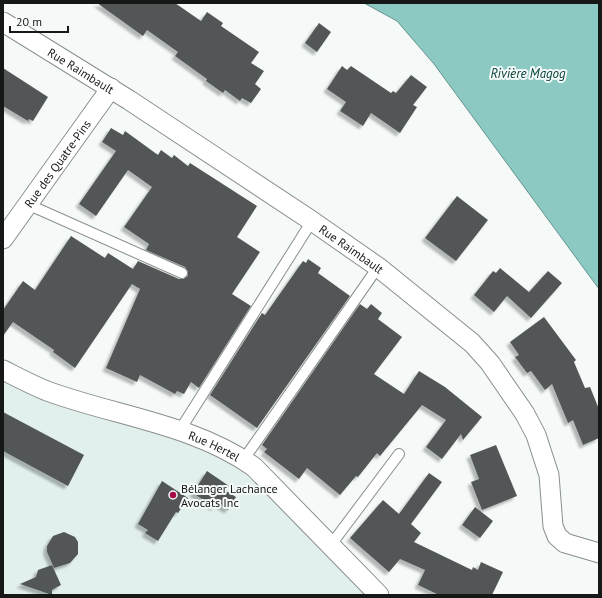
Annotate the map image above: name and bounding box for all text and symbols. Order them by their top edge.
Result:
scale bar [10,8,68,34]
text: 20 m [16,14,42,29]
street label: Rue Raimbault [45,44,117,97]
water label: Rivière Magog [490,65,566,82]
street label: Rue des Quatre-Pins [21,116,94,210]
street label: Rue Raimbault [317,221,387,276]
street label: Rue Hertel [187,427,243,464]
place label: Bélanger Lachance Avocats Inc [181,481,278,510]
marker: Bélanger Lachance Avocats Inc [168,490,178,500]

